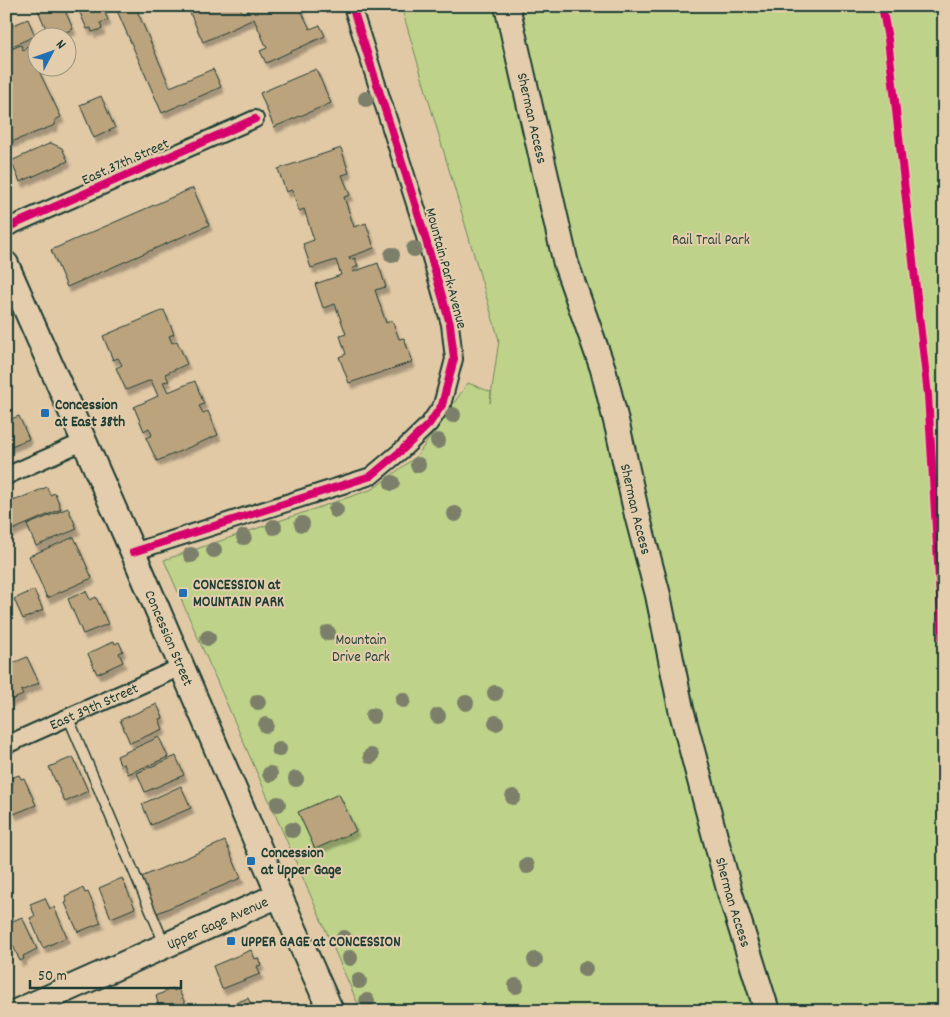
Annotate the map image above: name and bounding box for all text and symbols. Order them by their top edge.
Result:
north arrow [28,28,78,78]
text: N [50,36,70,54]
street label: Sherman Access [510,71,552,166]
street label: East 37th Street [78,134,174,192]
street label: Mountain Park Avenue [418,206,472,332]
park label: Rail Trail Park [672,230,750,252]
place label: Concession at East 38th [55,395,125,434]
marker: Concession at East 38th [39,407,51,419]
street label: Sherman Access [613,462,656,558]
place label: CONCESSION at MOUNTAIN PARK [193,575,284,614]
street label: Concession Street [137,587,198,691]
marker: CONCESSION at MOUNTAIN PARK [177,587,189,599]
park label: Mountain Drive Park [332,630,390,669]
street label: East 39th Street [47,678,143,737]
place label: Concession at Upper Gage [261,843,342,882]
marker: Concession at Upper Gage [245,855,257,867]
street label: Sherman Access [708,855,755,950]
street label: Upper Gage Avenue [164,892,273,956]
place label: UPPER GAGE at CONCESSION [241,932,401,954]
marker: UPPER GAGE at CONCESSION [225,935,237,947]
scale bar [30,957,181,989]
text: 50 m [38,966,67,988]

